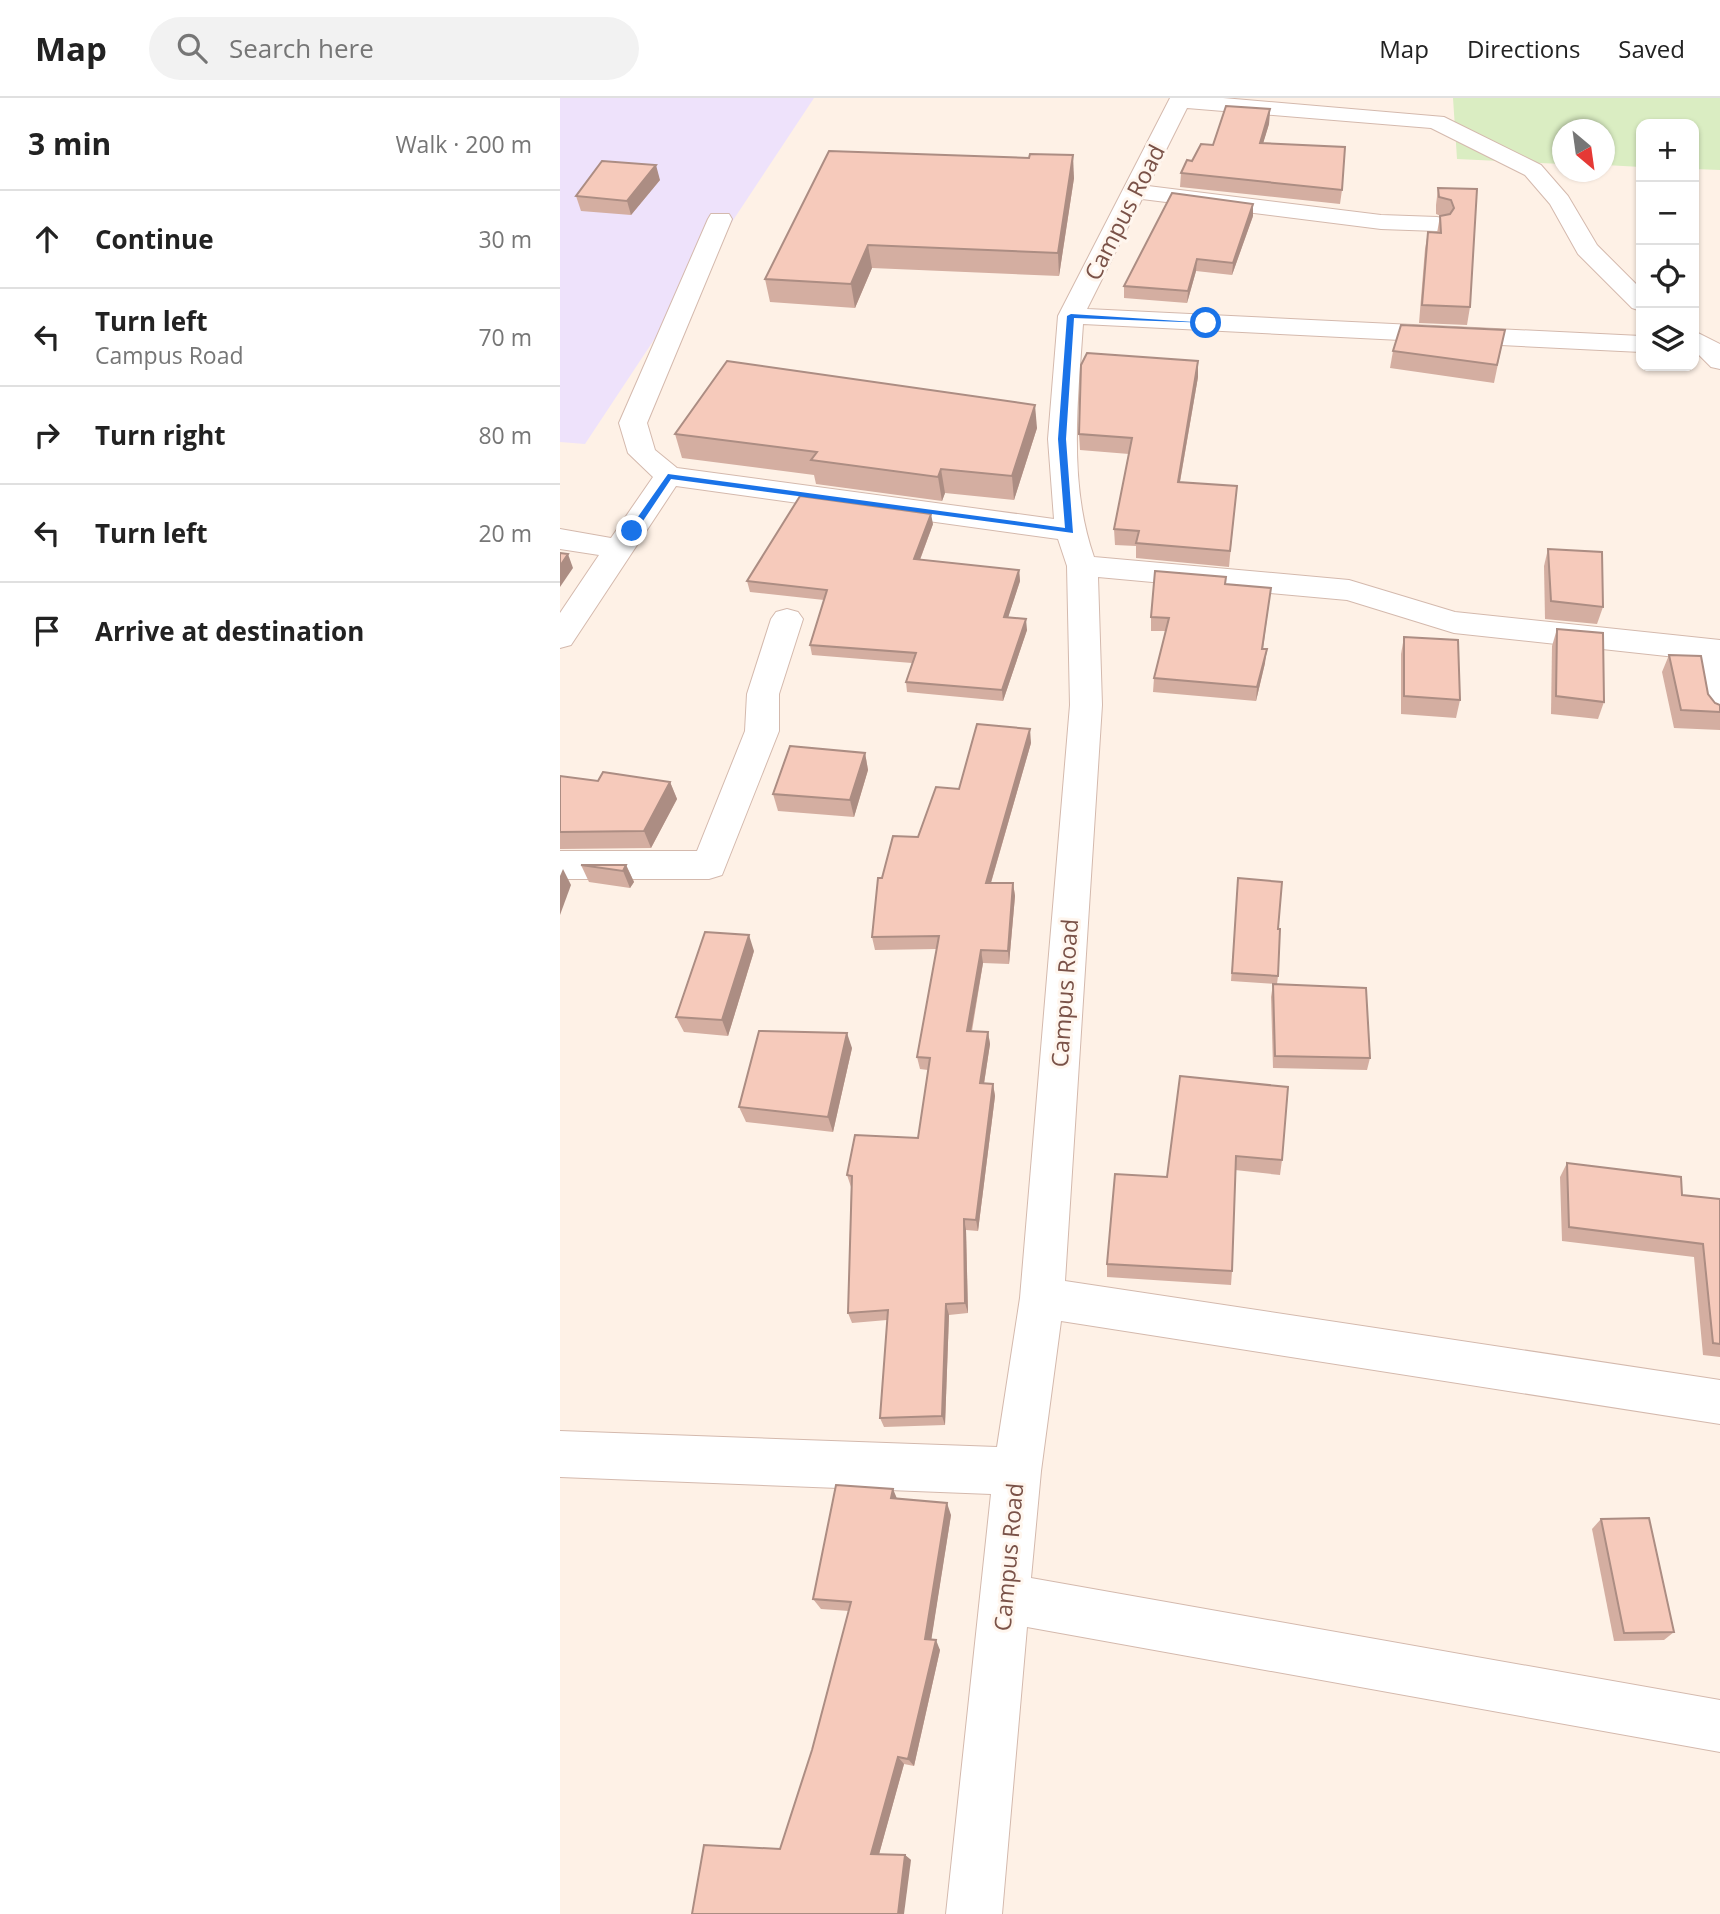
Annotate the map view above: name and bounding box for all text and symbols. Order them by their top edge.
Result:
search box [149,17,639,80]
text: Map [35,26,107,71]
icon: search [173,29,211,67]
text: Search here [229,30,374,66]
text: Map [1379,32,1429,65]
text: Directions [1467,32,1580,65]
text: Saved [1618,32,1685,65]
north arrow [1552,119,1615,182]
map controls [1636,119,1699,371]
button: + [1636,119,1699,182]
text: 3 min [28,123,111,164]
text: Walk · 200 m [395,128,532,160]
street label: Campus Road [1076,139,1172,285]
button: − [1636,182,1699,245]
icon: ahead [28,220,66,258]
text: Continue [95,221,214,257]
text: 30 m [478,223,532,255]
button: locate [1636,245,1699,308]
text: Turn left [95,303,207,339]
route start [1190,307,1221,338]
button: layers [1636,308,1699,371]
icon: left [28,318,66,356]
text: 70 m [478,321,532,353]
text: Campus Road [95,339,244,371]
icon: right [28,416,66,454]
text: Turn right [95,417,226,453]
text: 80 m [478,419,532,451]
icon: left [28,514,66,552]
text: Turn left [95,515,207,551]
route end [616,515,647,546]
text: 20 m [478,517,532,549]
icon: arrive [28,612,66,650]
text: Arrive at destination [95,613,364,649]
street label: Campus Road [1043,918,1085,1068]
street label: Campus Road [986,1482,1030,1632]

